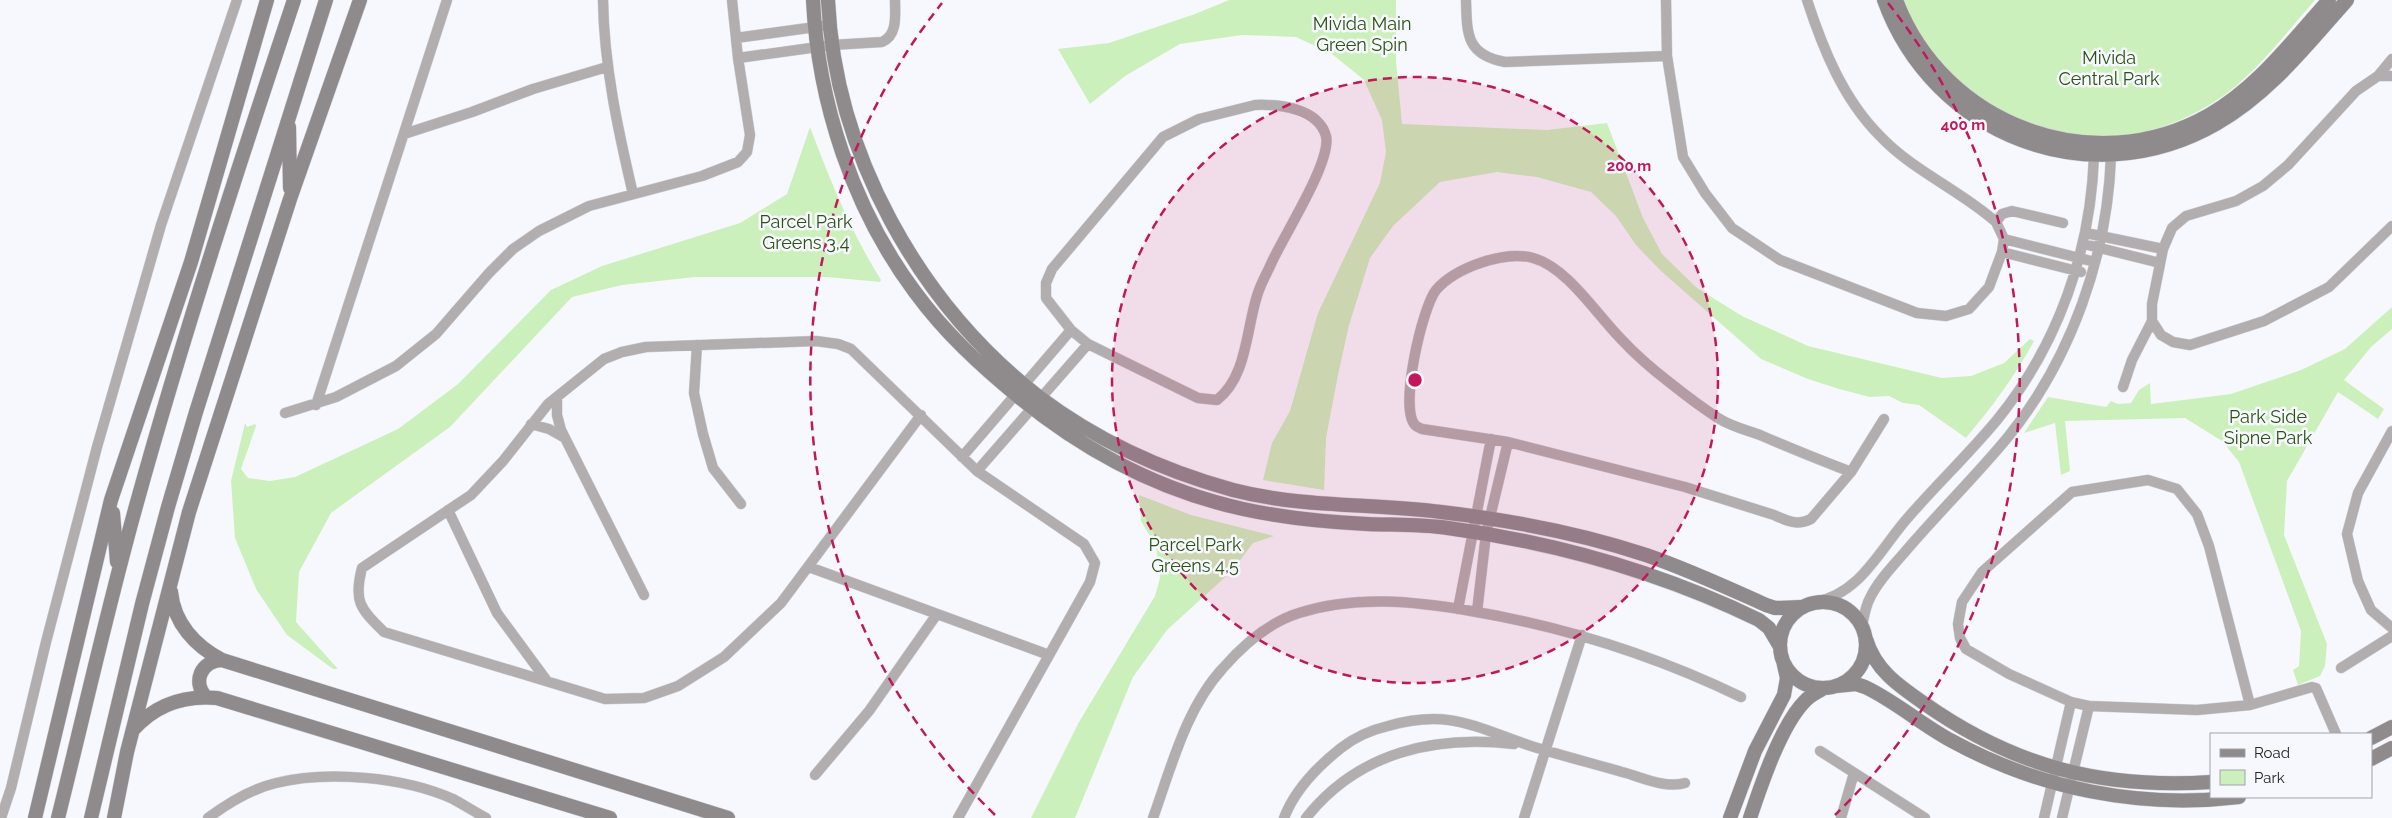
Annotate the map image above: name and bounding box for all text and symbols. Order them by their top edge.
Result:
park label: Mivida Main Green Spin [1313,13,1411,55]
park label: Mivida Central Park [2058,47,2160,89]
text: 400 m [1941,116,1985,134]
text: 200 m [1607,157,1651,175]
park label: Parcel Park Greens 3,4 [760,211,853,253]
centre of rings [1406,371,1424,389]
park label: Park Side Sipne Park [2224,406,2313,448]
park label: Parcel Park Greens 4,5 [1149,534,1242,576]
legend [2210,733,2372,798]
text: Road [2254,744,2290,762]
text: Park [2254,769,2285,787]

